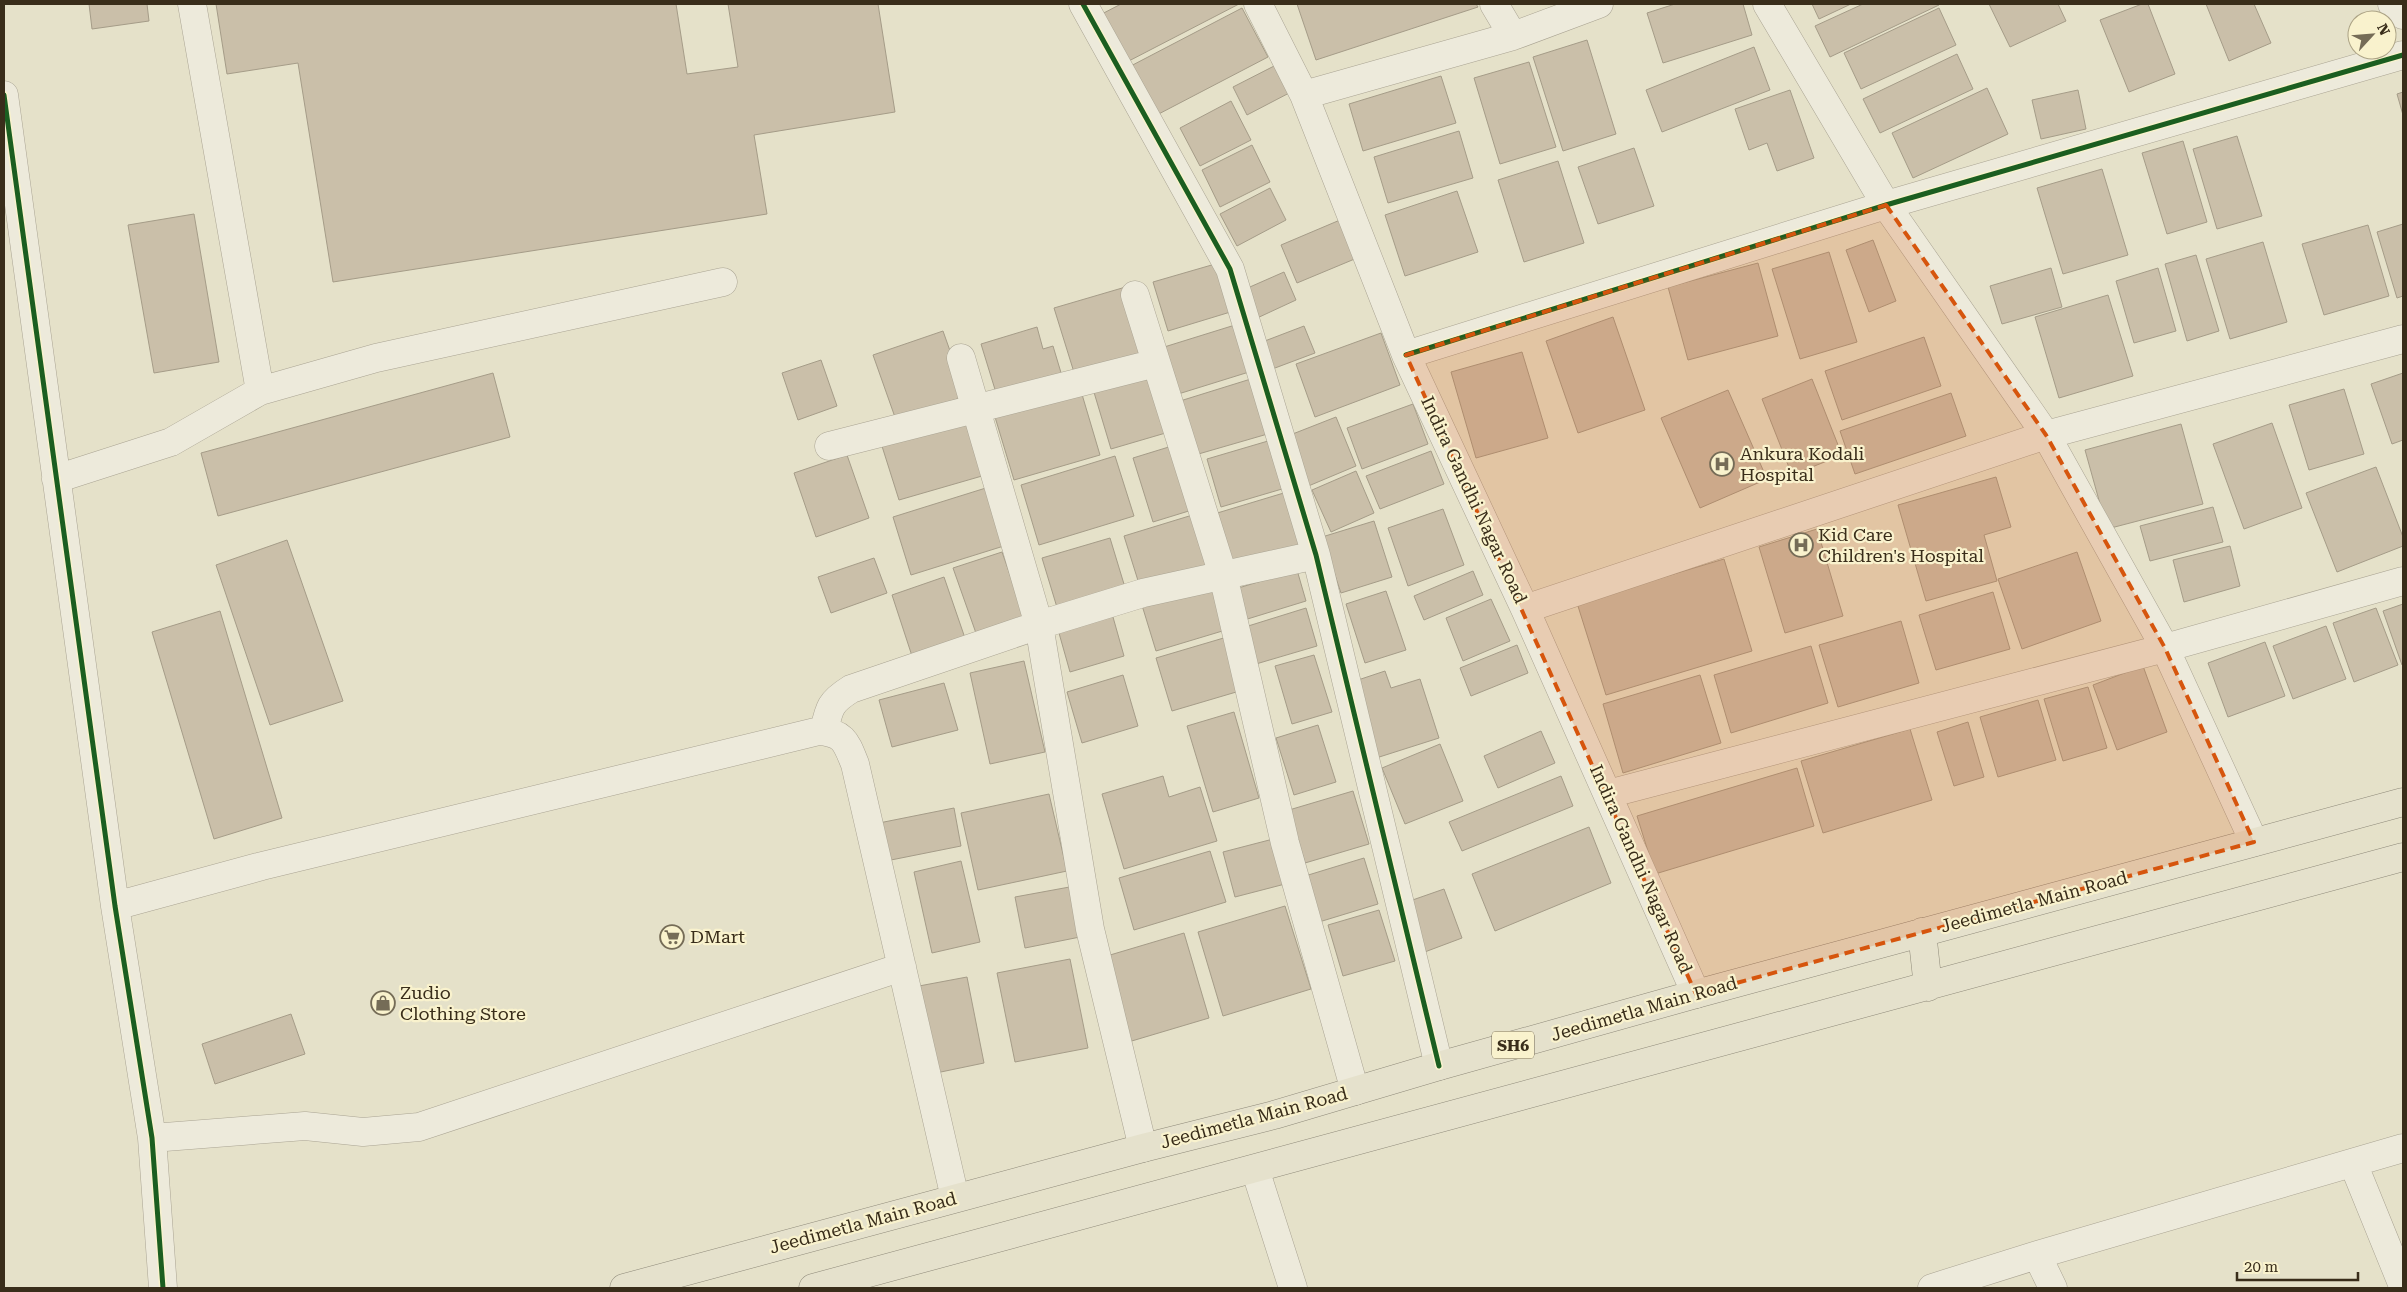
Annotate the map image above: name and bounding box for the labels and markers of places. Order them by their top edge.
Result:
place label: Ankura Kodali Hospital [1740,443,1865,485]
hospital icon: Ankura Kodali Hospital [1709,451,1735,477]
place label: Kid Care Children's Hospital [1818,524,1984,566]
hospital icon: Kid Care Children's Hospital [1788,532,1814,558]
supermarket icon: DMart [659,924,685,950]
place label: DMart [690,926,745,947]
place label: Zudio Clothing Store [400,982,526,1024]
shop icon: Zudio Clothing Store [370,990,396,1016]

